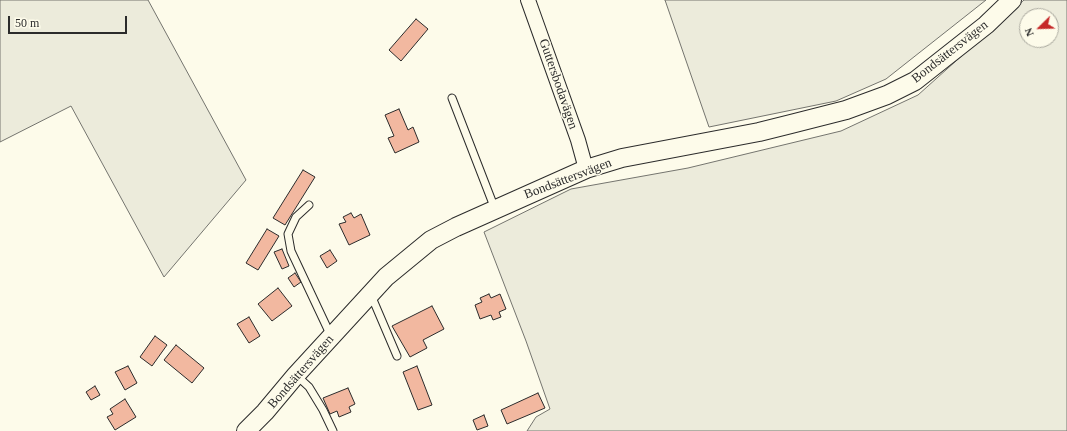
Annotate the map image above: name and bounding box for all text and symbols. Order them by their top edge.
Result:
scale bar [10,8,129,34]
north arrow [1019,8,1059,48]
text: 50 m [15,16,39,30]
street label: Bondsättersvägen [909,17,991,87]
text: N [1022,26,1036,38]
street label: Guttersbodavägen [535,37,581,131]
street label: Bondsättersvägen [522,155,614,203]
street label: Bondsättersvägen [265,332,337,412]

